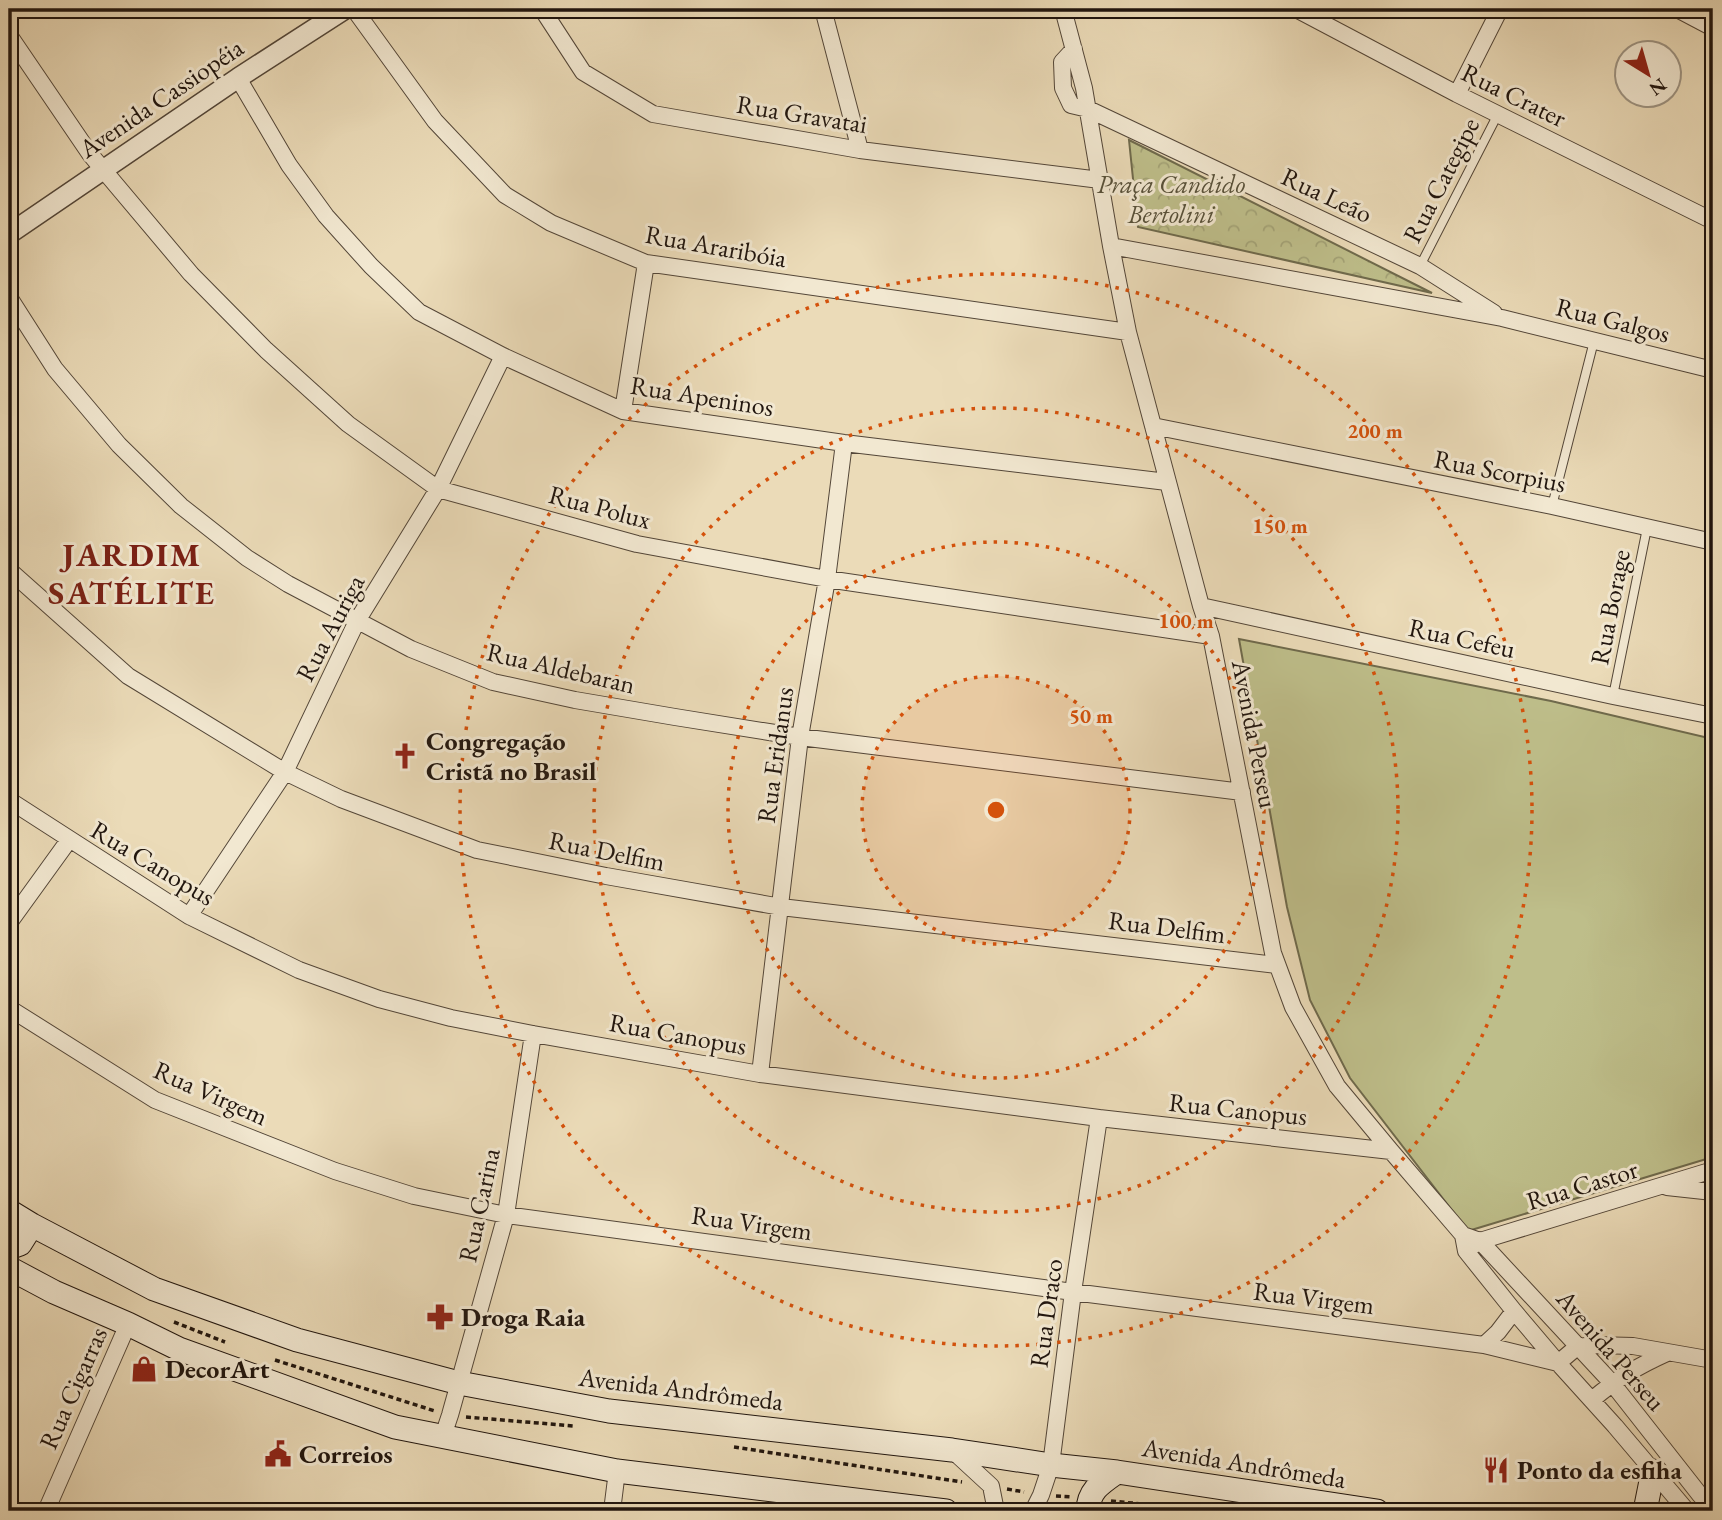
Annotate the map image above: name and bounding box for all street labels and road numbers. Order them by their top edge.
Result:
street label: Avenida Cassiopéia [71,30,250,166]
street label: Rua Crater [1456,55,1572,135]
street label: Rua Gravatai [734,87,870,141]
street label: Rua Categipe [1395,112,1487,248]
street label: Rua Leão [1276,159,1378,231]
street label: Rua Araribóia [643,217,790,275]
street label: Rua Galgos [1553,289,1673,351]
street label: Rua Apeninos [628,368,776,424]
street label: Rua Scorpius [1431,442,1569,500]
street label: Rua Polux [545,477,656,537]
street label: Rua Borage [1582,547,1638,667]
street label: Rua Auriga [288,568,373,687]
street label: Rua Cefeu [1406,610,1519,666]
street label: Rua Aldebaran [483,634,639,702]
street label: Avenida Perseu [1224,656,1286,811]
street label: Rua Eridanus [749,685,801,825]
street label: Rua Canopus [85,813,221,913]
street label: Rua Delfim [546,823,668,879]
street label: Rua Delfim [1107,903,1227,951]
street label: Rua Canopus [607,1005,749,1063]
street label: Rua Virgem [149,1053,273,1133]
street label: Rua Canopus [1167,1085,1309,1133]
street label: Rua Carina [450,1144,508,1265]
street label: Rua Castor [1522,1152,1642,1218]
street label: Rua Virgem [689,1198,815,1248]
street label: Rua Draco [1022,1256,1070,1370]
street label: Rua Virgem [1252,1274,1376,1322]
street label: Avenida Perseu [1548,1281,1673,1418]
street label: Rua Cigarras [31,1321,115,1455]
street label: Avenida Andrômeda [576,1359,786,1418]
street label: Avenida Andrômeda [1139,1430,1349,1496]

